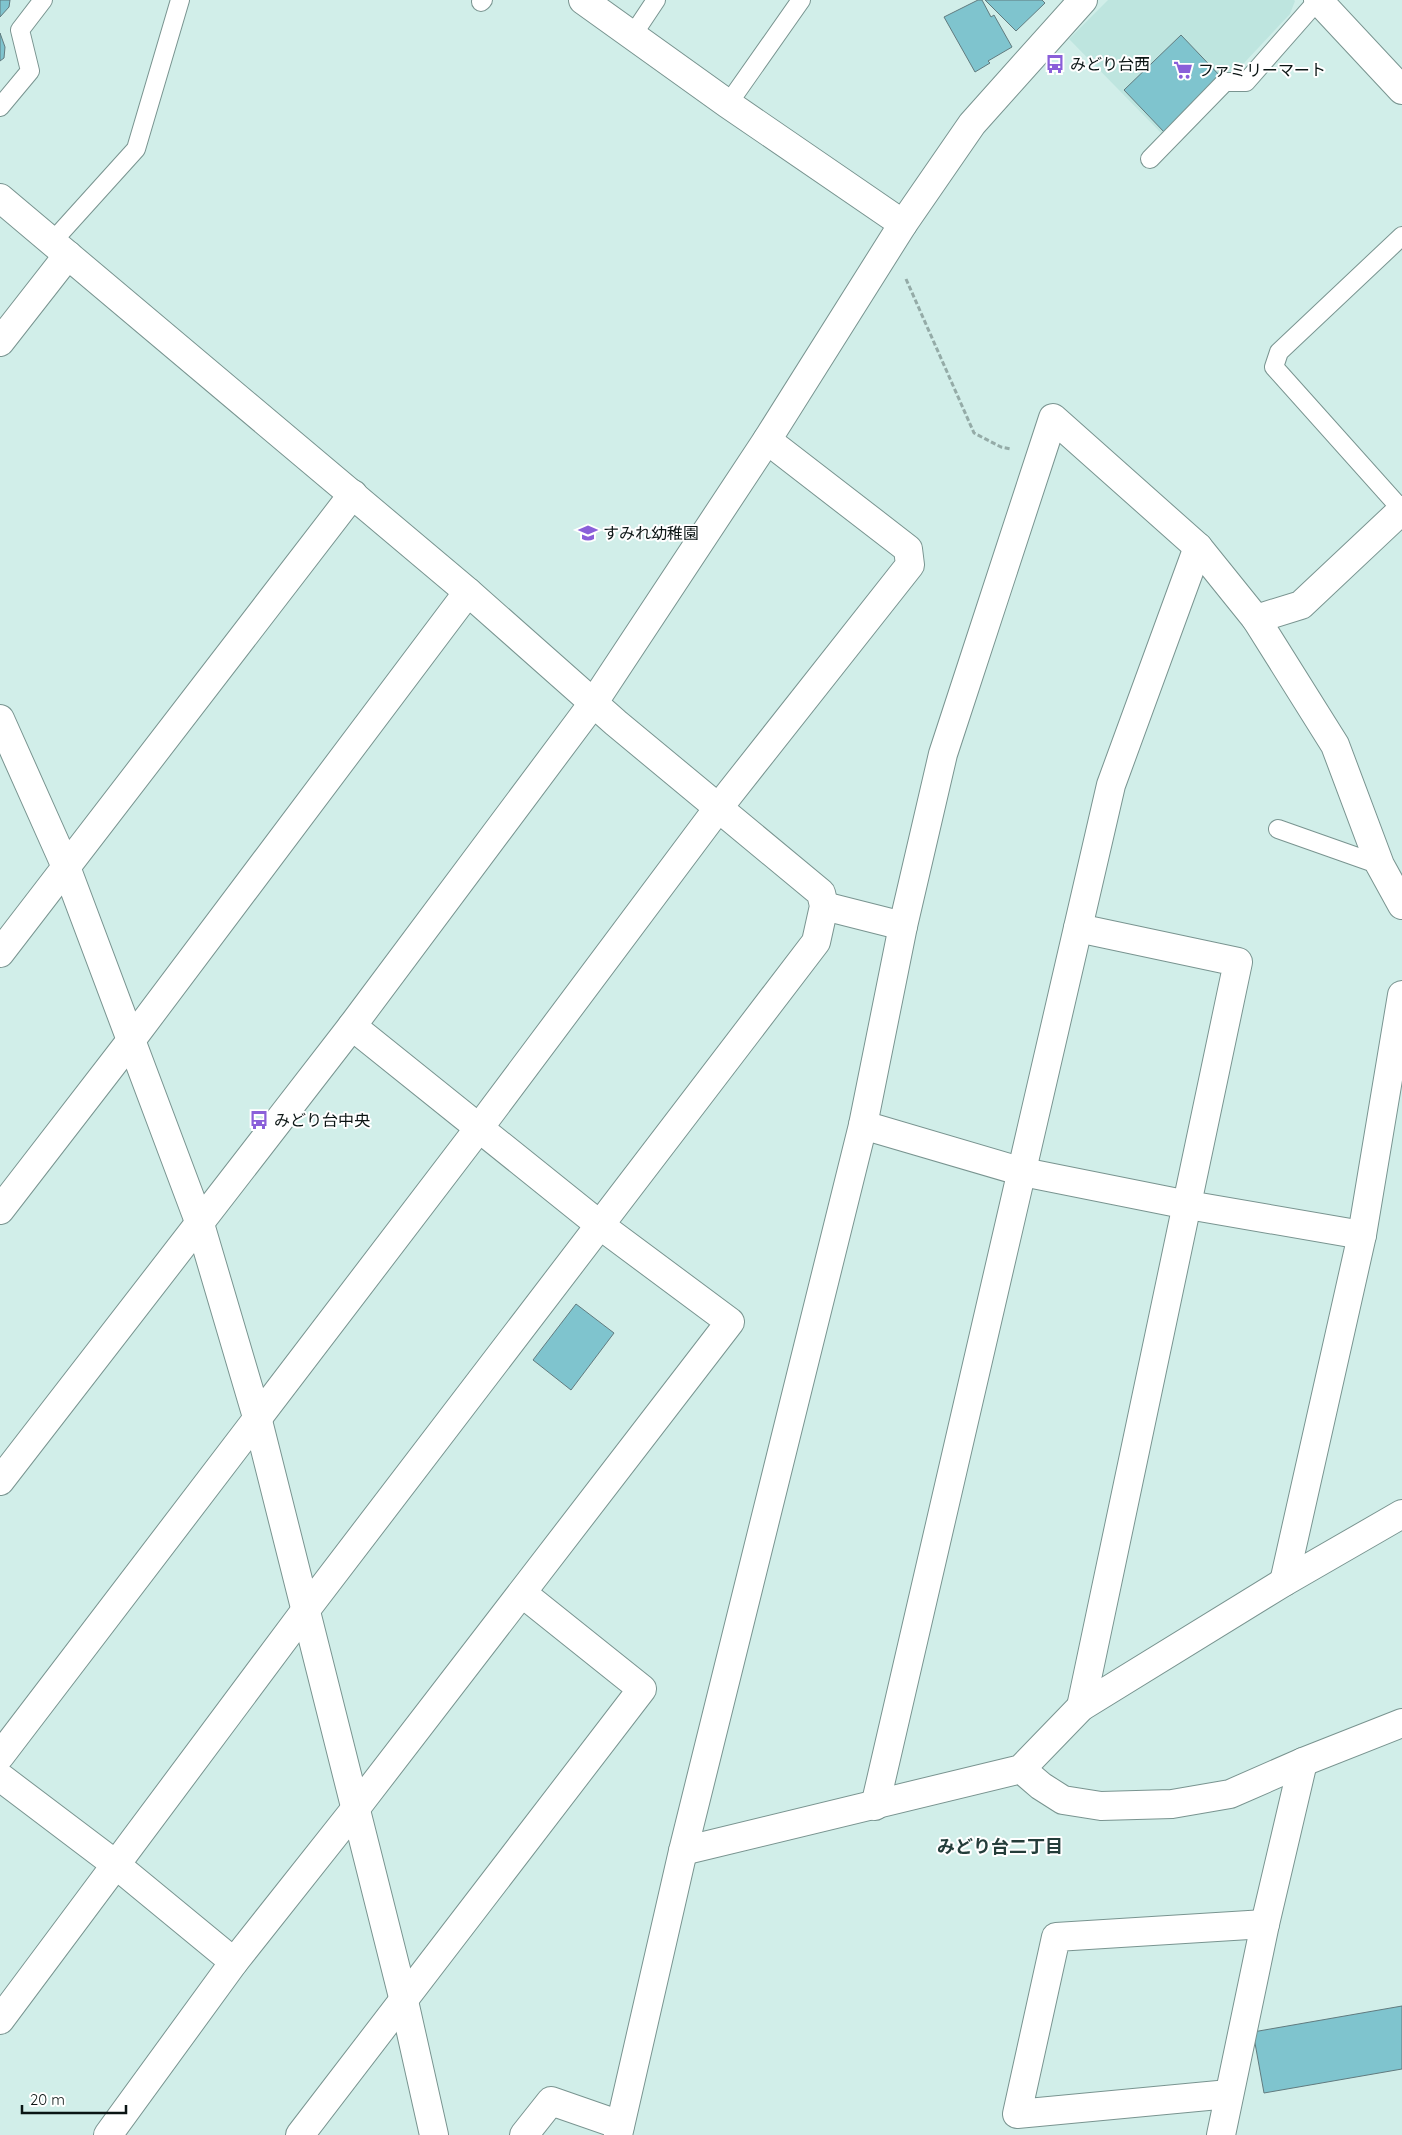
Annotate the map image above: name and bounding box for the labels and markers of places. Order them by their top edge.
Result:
bus stop icon: みどり台西 [1044,53,1066,75]
place label: みどり台西 [1070,54,1150,74]
supermarket icon: ファミリーマート [1172,59,1194,81]
place label: ファミリーマート [1198,60,1326,80]
school or university icon: すみれ幼稚園 [577,522,599,544]
place label: すみれ幼稚園 [603,523,699,543]
bus stop icon: みどり台中央 [248,1109,270,1131]
place label: みどり台中央 [274,1110,370,1130]

